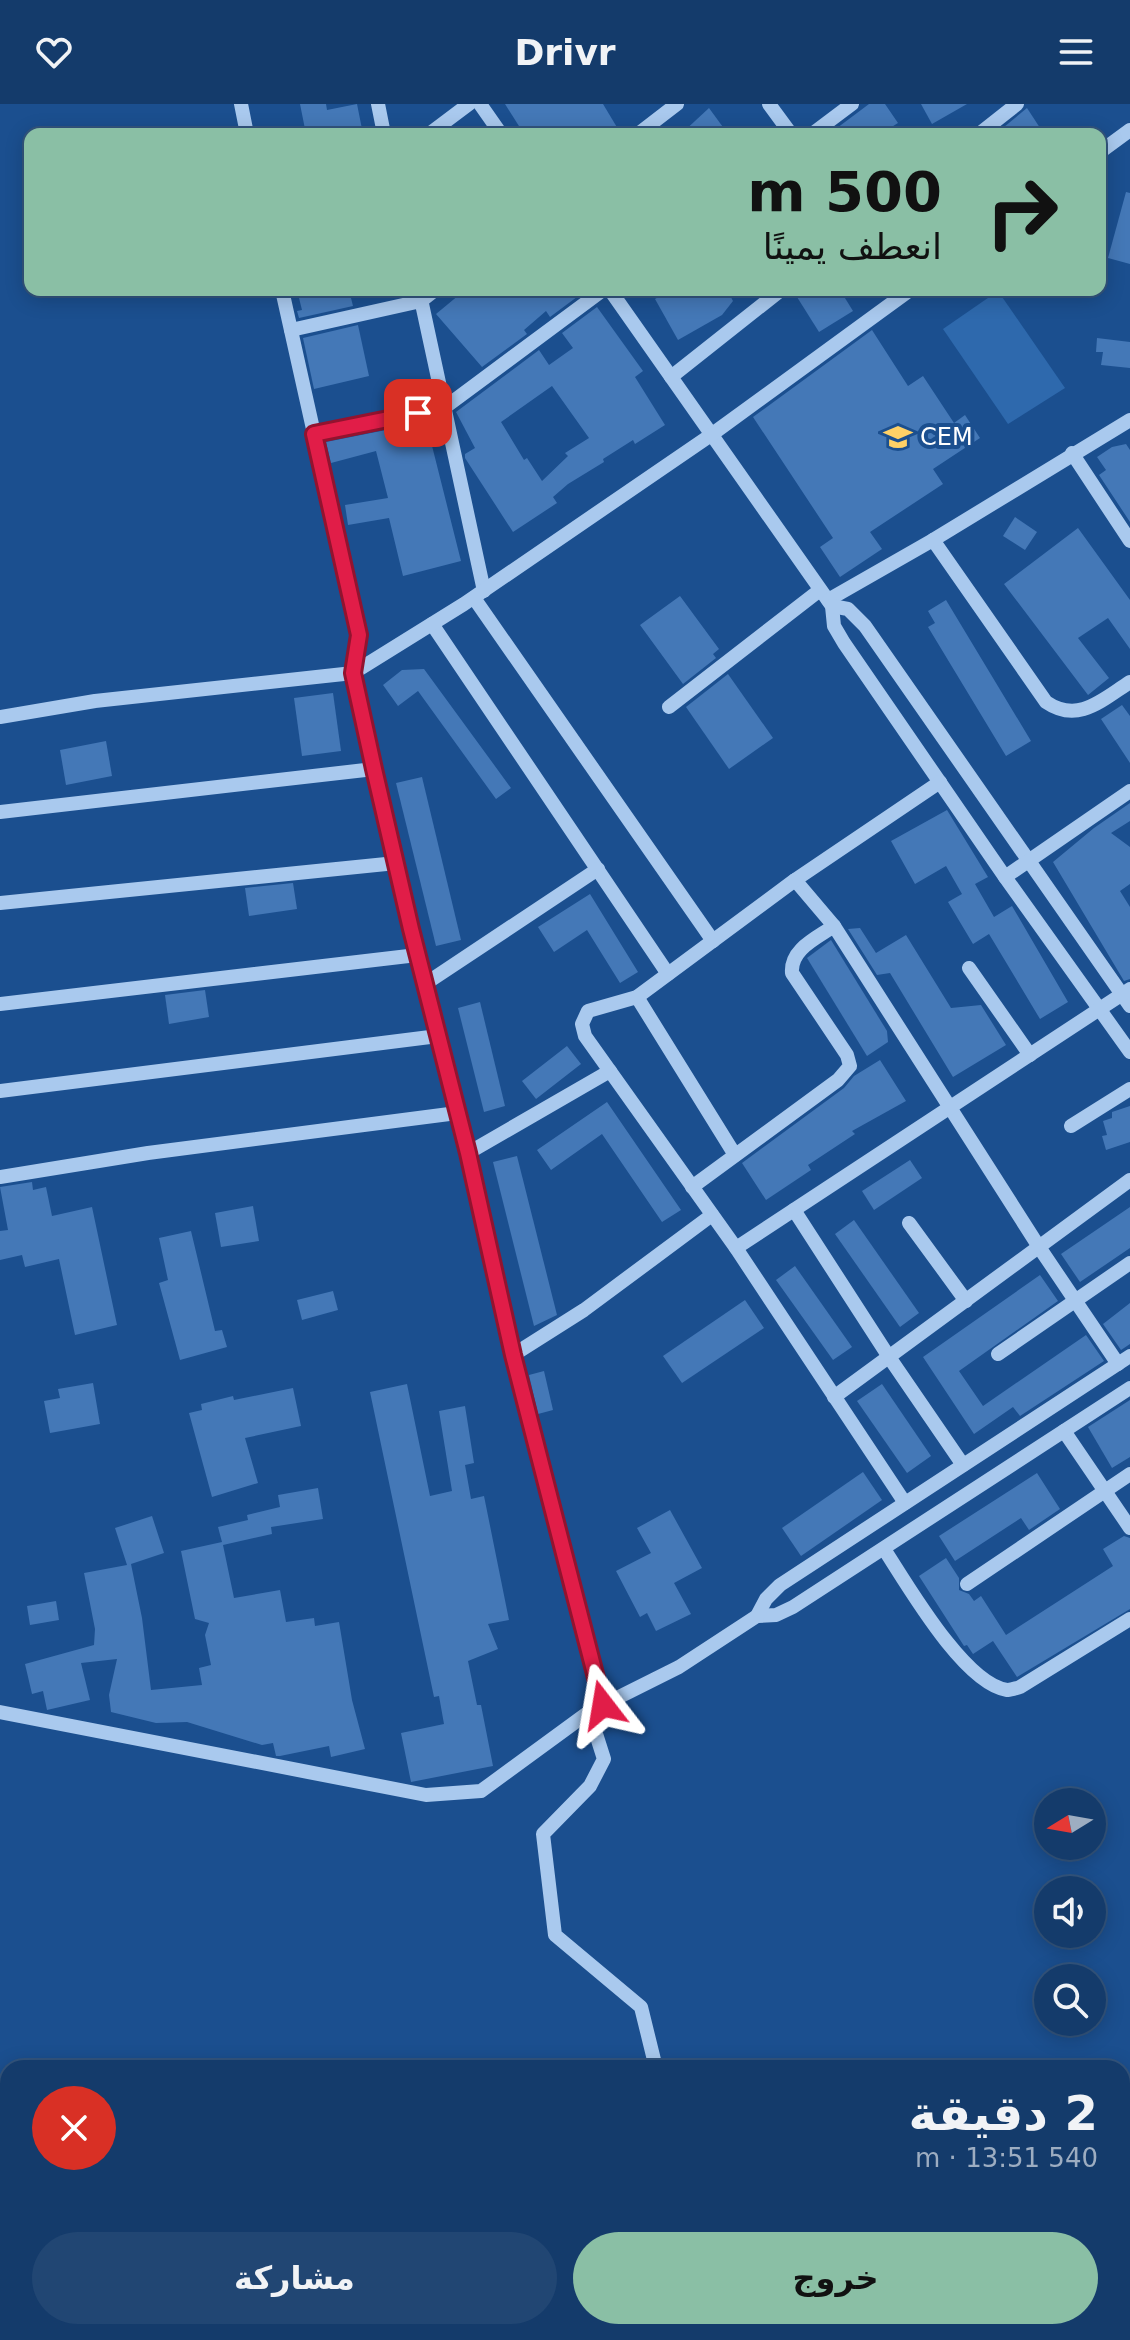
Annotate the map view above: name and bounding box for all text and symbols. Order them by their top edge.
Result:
icon: heart [32,30,76,74]
icon: menu [1054,30,1098,74]
text: Drivr [514,32,616,73]
text: 500 m [747,159,942,224]
icon: right [970,160,1074,264]
text: انعطف يمينًا [763,226,942,267]
pin [384,379,452,447]
icon: arrive [396,391,440,435]
school or university icon: CEM [883,422,913,452]
place label: CEM [920,423,973,451]
position arrow [561,1663,645,1747]
north arrow [1034,1788,1106,1860]
map controls [1034,1788,1106,2036]
button: sound [1034,1876,1106,1948]
button: search [1034,1964,1106,2036]
text: 2 دقيقة [909,2085,1098,2141]
button: close [32,2086,116,2170]
text: 540 m · 13:51 [915,2143,1098,2173]
button: مشاركة [32,2232,557,2324]
button: خروج [573,2232,1098,2324]

